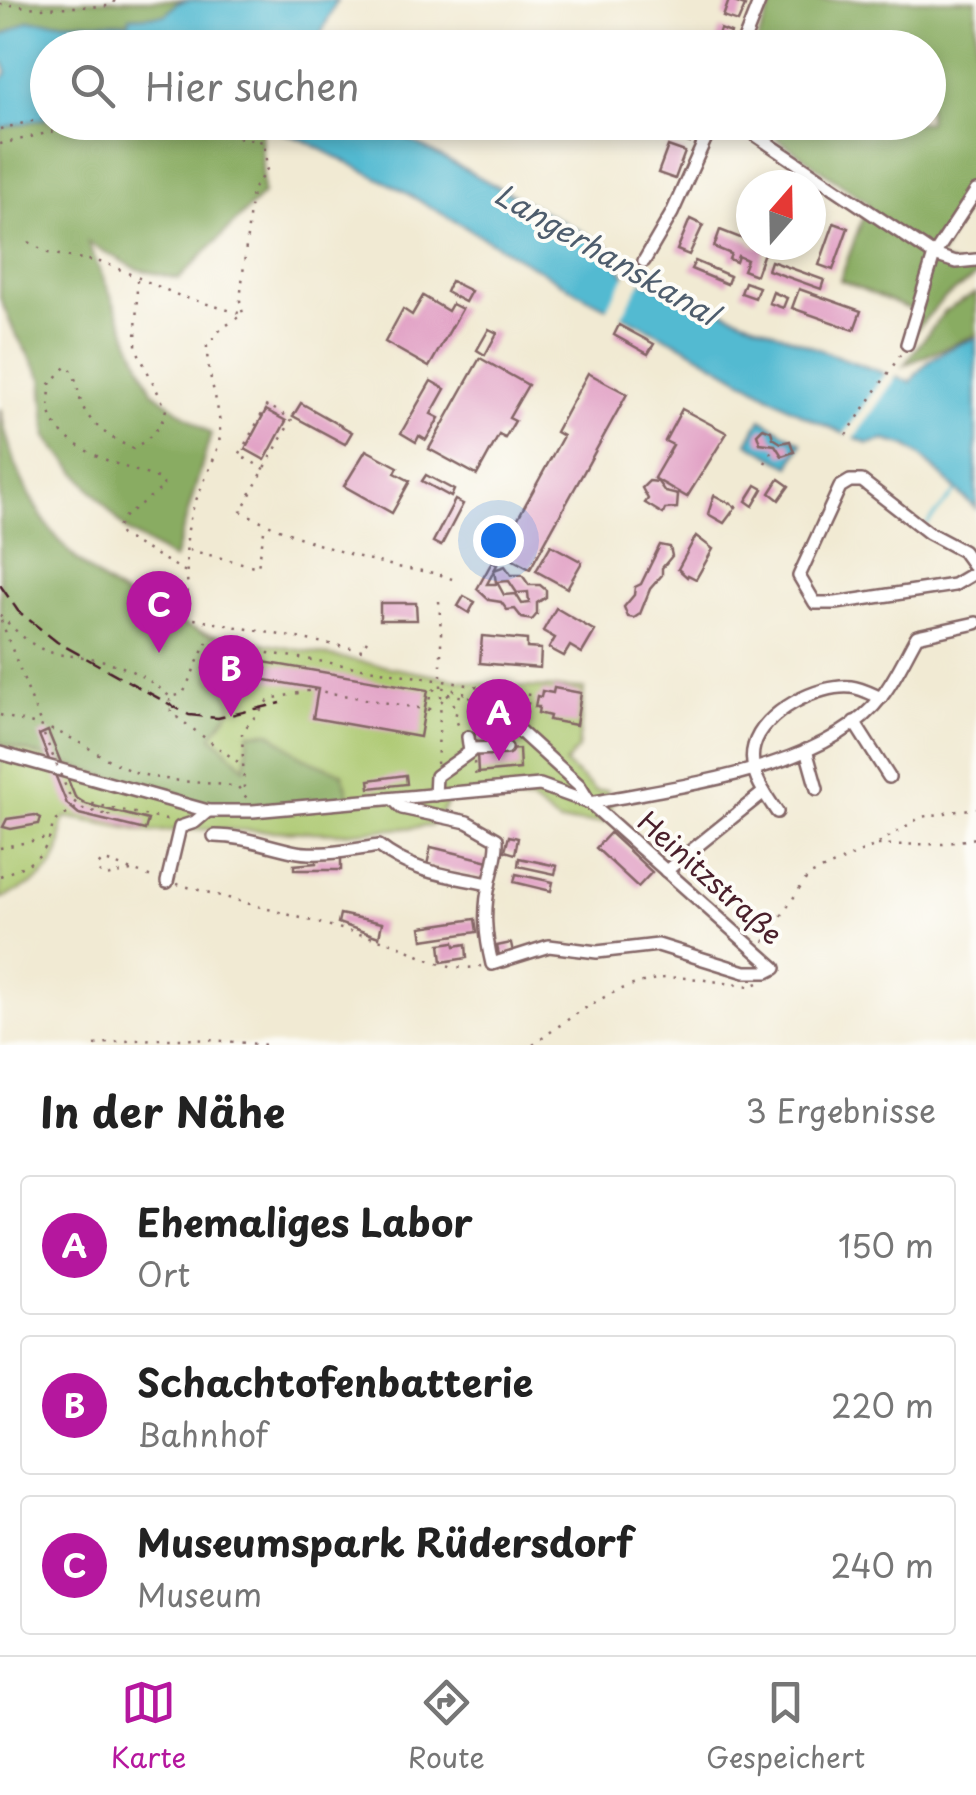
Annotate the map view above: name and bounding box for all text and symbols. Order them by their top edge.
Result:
search box [30,30,946,140]
text: Hier suchen [145,57,359,114]
icon: search [65,58,120,113]
north arrow [736,170,826,260]
water label: Langerhanskanal [487,171,731,338]
your location [473,515,524,566]
pin: C [126,570,192,653]
pin: B [198,634,264,717]
pin: A [466,678,532,761]
street label: Heinitzstraße [629,800,793,954]
text: In der Nähe [40,1079,285,1142]
text: 3 Ergebnisse [745,1086,936,1134]
text: Ehemaliges Labor [137,1193,473,1250]
text: A [62,1221,87,1269]
text: 150 m [838,1221,934,1269]
text: Ort [137,1250,190,1298]
text: Schachtofenbatterie [137,1353,533,1410]
text: B [64,1381,85,1429]
text: 220 m [831,1381,934,1429]
text: Bahnhof [137,1410,268,1458]
text: Museumspark Rüdersdorf [137,1513,633,1570]
text: C [62,1541,87,1589]
text: 240 m [831,1541,934,1589]
text: Museum [137,1570,262,1618]
tab: Karte [111,1675,186,1778]
tab: Route [408,1675,485,1778]
tab: Gespeichert [706,1675,865,1778]

